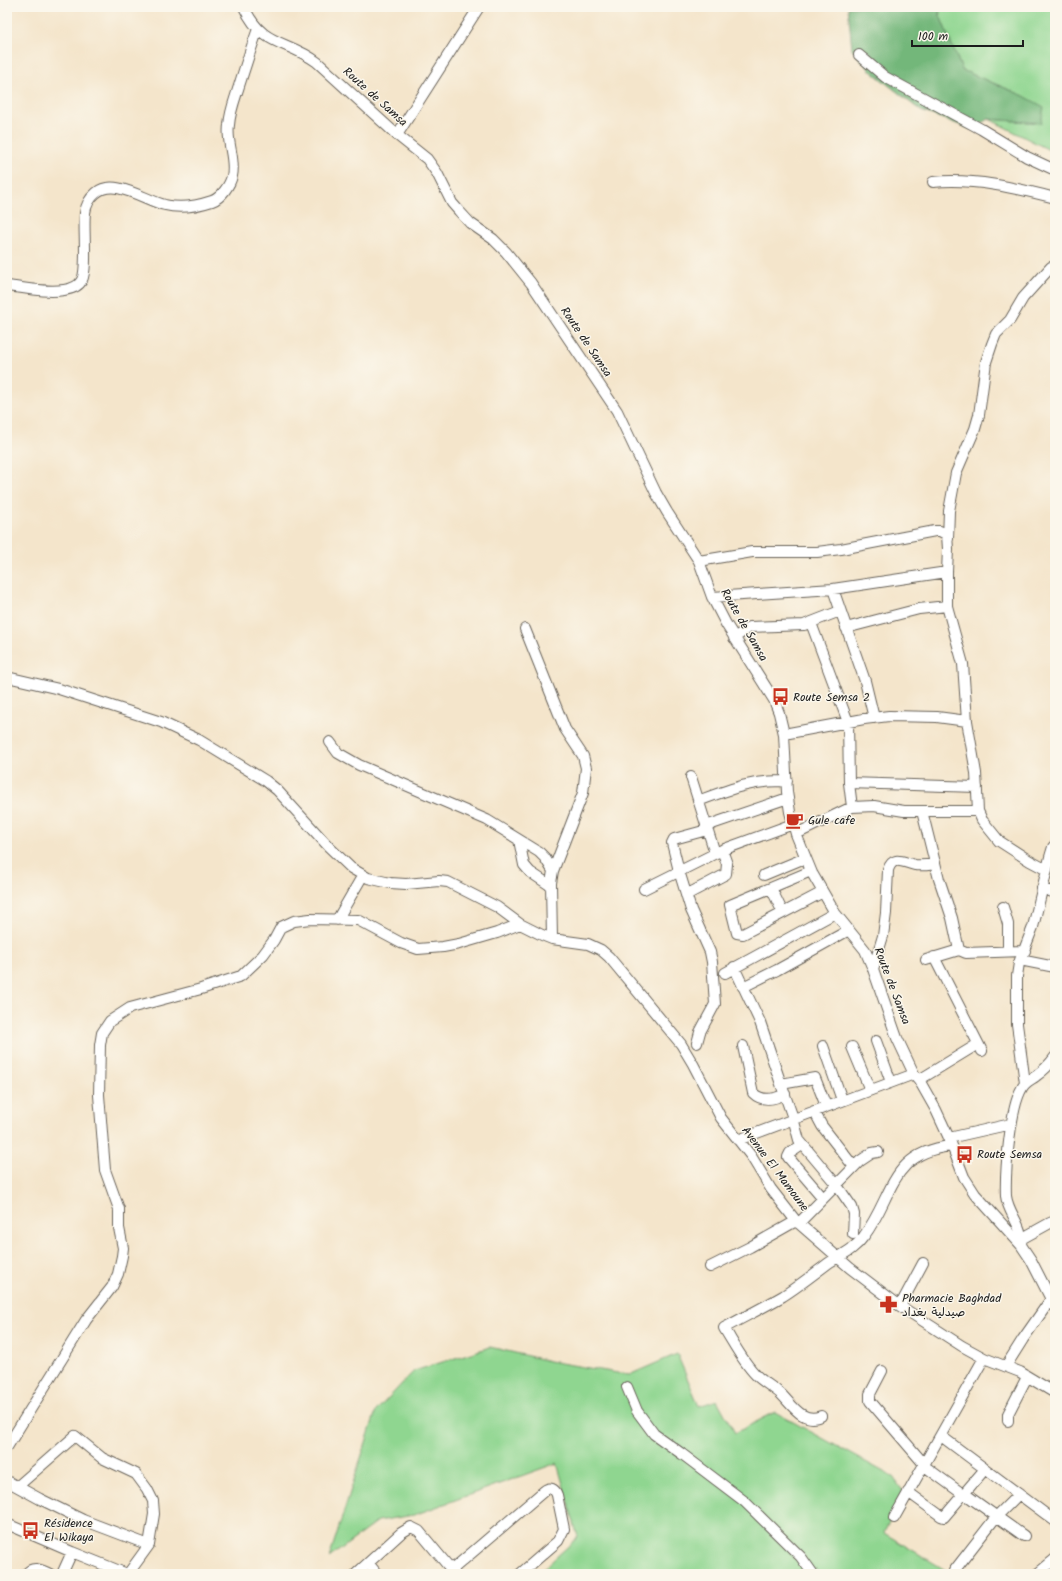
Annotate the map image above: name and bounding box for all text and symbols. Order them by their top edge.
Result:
scale bar [912,22,1023,48]
text: 100 m [918,27,949,46]
street label: Route de Samsa [338,63,412,132]
street label: Route de Samsa [555,303,617,381]
street label: Route de Samsa [715,585,773,665]
bus stop icon: Route Semsa 2 [770,687,790,707]
place label: Route Semsa 2 [793,688,870,707]
cafe icon: Gule cafe [785,810,805,830]
place label: Gule cafe [808,811,856,830]
street label: Route de Samsa [869,945,916,1028]
street label: Avenue El Mamoune [737,1122,814,1216]
bus stop icon: Route Semsa [954,1144,974,1164]
place label: Route Semsa [977,1145,1043,1164]
place label: Pharmacie Baghdad صيدلية بغداد [902,1289,1002,1322]
pharmacy icon: Pharmacie Baghdad صيدلية بغداد [879,1295,899,1315]
place label: Résidence El Wikaya [44,1514,94,1547]
bus stop icon: Résidence El Wikaya [21,1520,41,1540]

